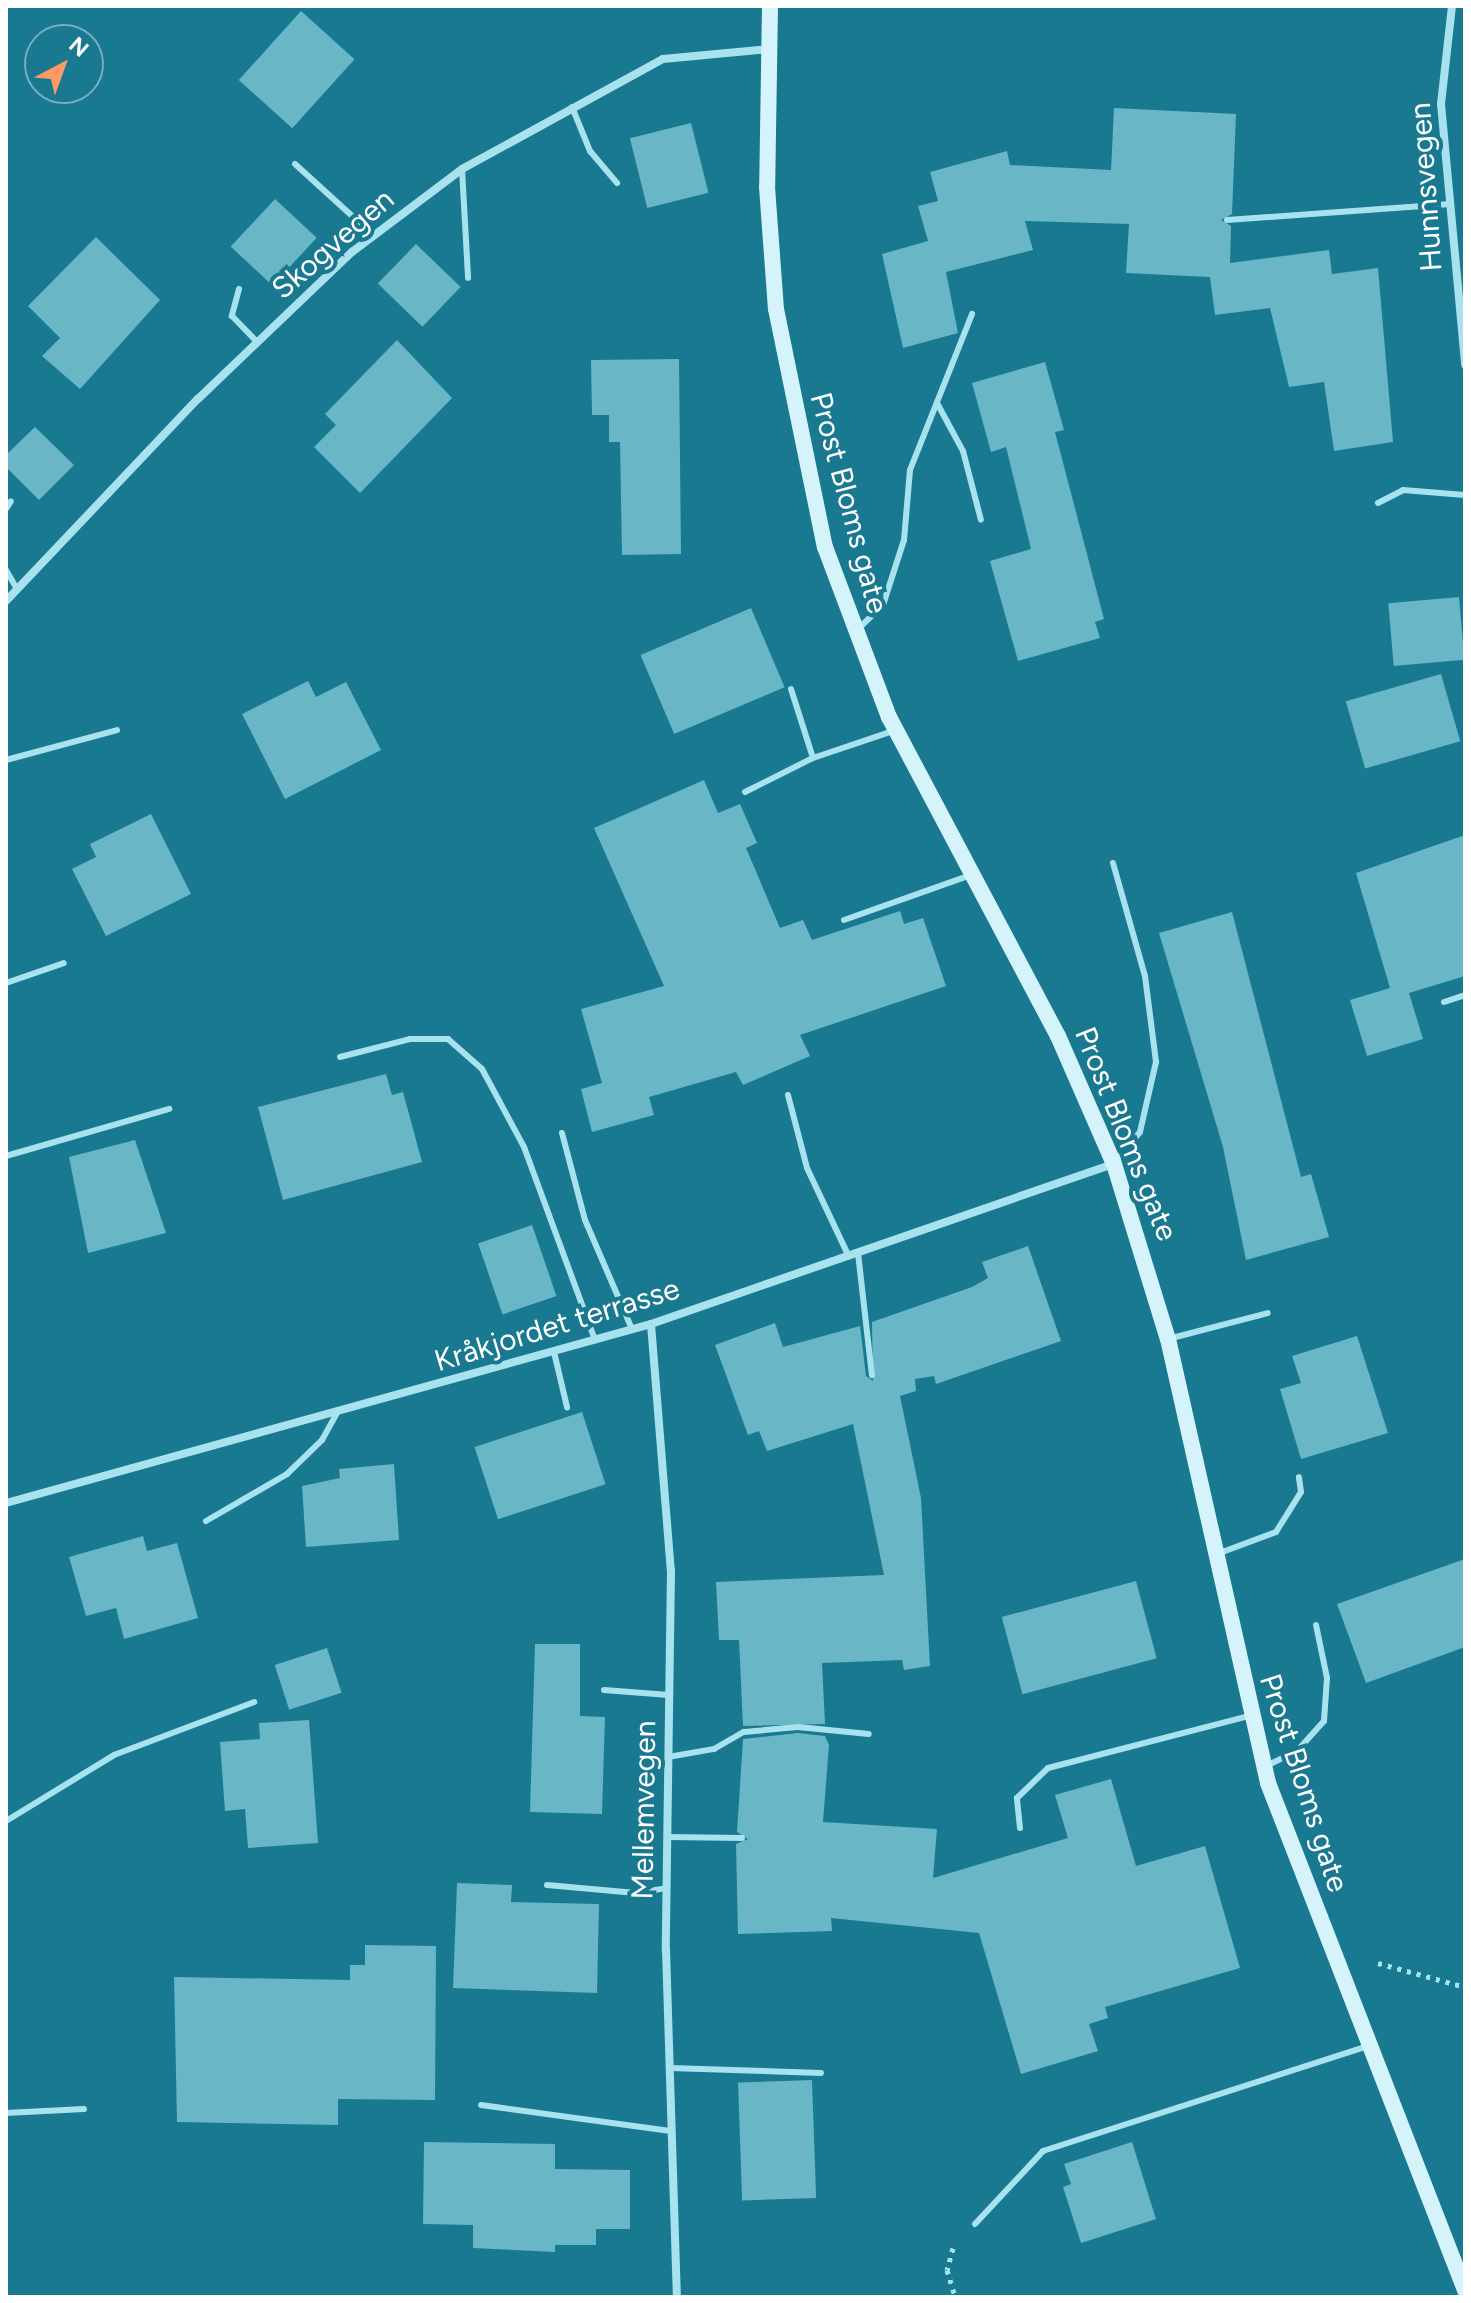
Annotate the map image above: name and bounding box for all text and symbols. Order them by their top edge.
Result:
north arrow [24,24,104,104]
text: N [63,31,94,63]
street label: Hunnsvegen [1402,101,1450,273]
street label: Skogvegen [265,181,401,307]
street label: Prost Bloms gate [802,389,896,617]
street label: Prost Bloms gate [1067,1022,1185,1246]
street label: Kråkjordet terrasse [430,1271,684,1379]
street label: Prost Bloms gate [1252,1669,1356,1897]
street label: Mellemvegen [624,1720,664,1900]

